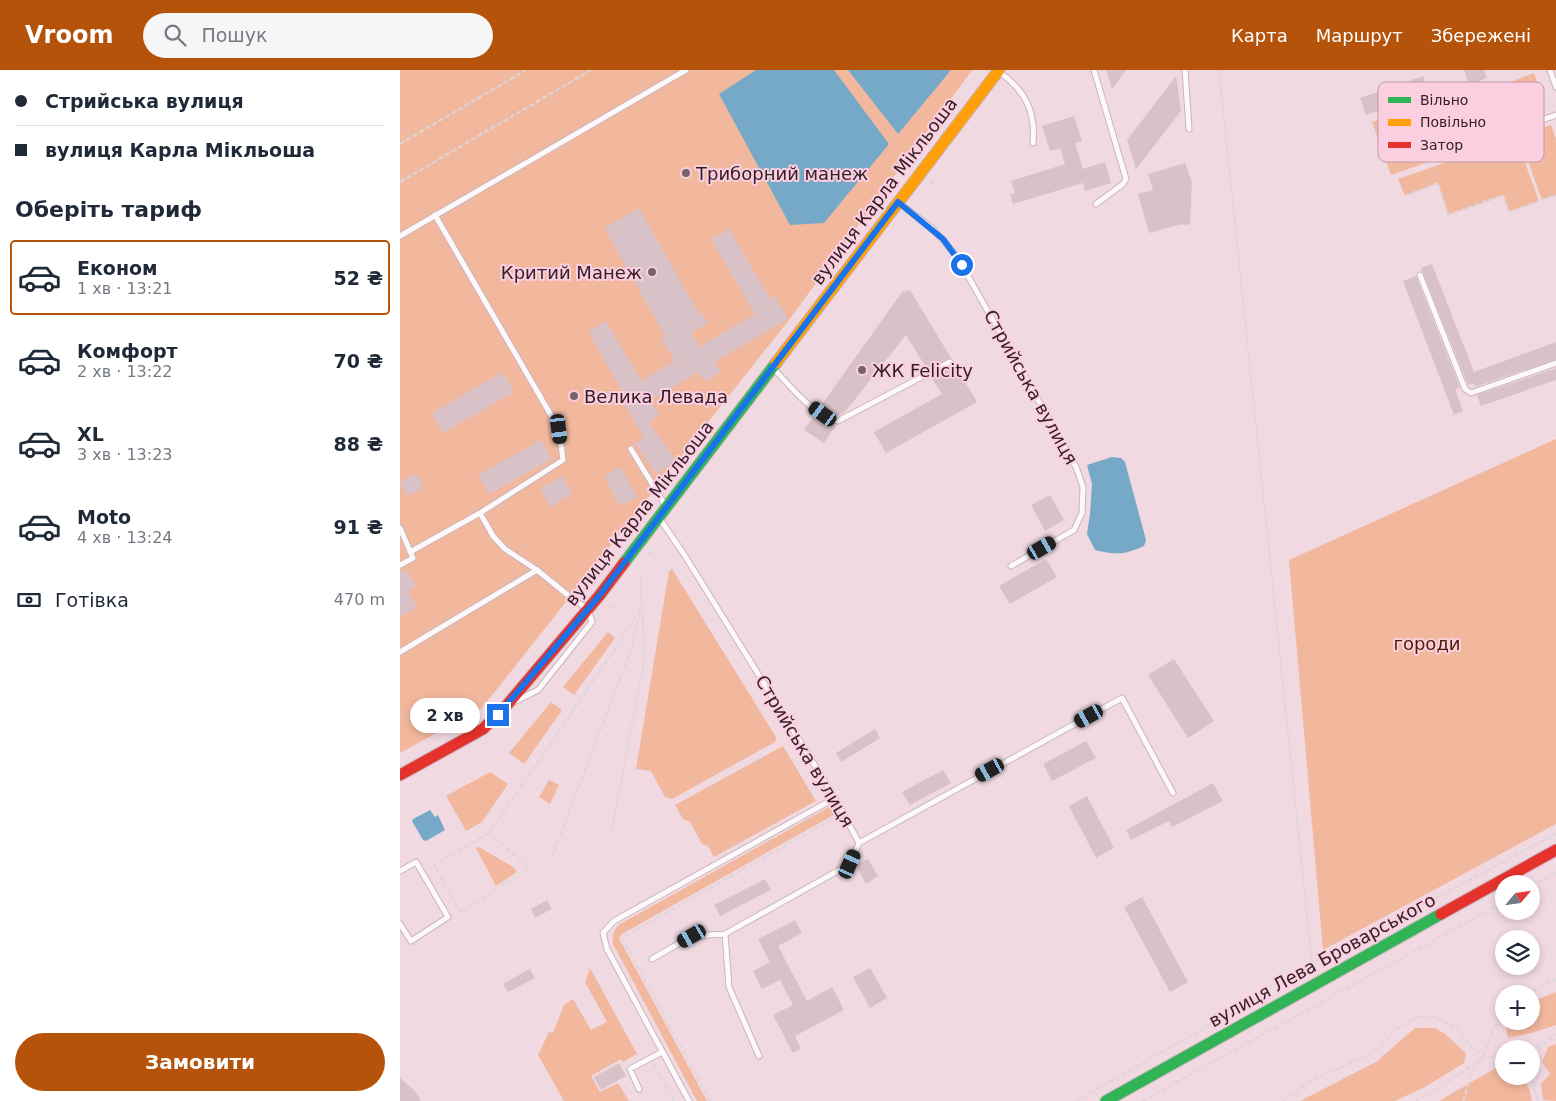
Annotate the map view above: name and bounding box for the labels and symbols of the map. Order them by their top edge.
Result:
legend [1378,82,1544,162]
text: Вільно [1420,92,1468,108]
street label: вулиця Карла Мікльоша [807,93,961,289]
text: Повільно [1420,114,1486,130]
text: Затор [1420,137,1463,153]
place label: Триборний манеж [695,163,868,184]
marker: Триборний манеж [680,167,692,179]
route start [951,254,973,276]
place label: Критий Манеж [501,262,642,283]
marker: Критий Манеж [646,266,658,278]
street label: Стрийська вулиця [980,306,1082,468]
place label: ЖК Felicity [872,360,973,381]
marker: ЖК Felicity [856,364,868,376]
place label: Велика Левада [584,386,728,407]
marker: Велика Левада [568,390,580,402]
car [806,399,839,429]
car [549,413,568,445]
street label: вулиця Карла Мікльоша [560,416,718,610]
car [1025,534,1058,562]
park label: городи [1393,633,1461,654]
street label: Стрийська вулиця [751,671,859,831]
callout: 2 хв [411,698,480,732]
car [1072,702,1105,730]
route end [487,704,509,726]
car [973,756,1006,784]
car [837,847,862,881]
north arrow [1495,875,1540,920]
street label: вулиця Лева Броварського [1205,889,1439,1031]
car [675,922,708,950]

